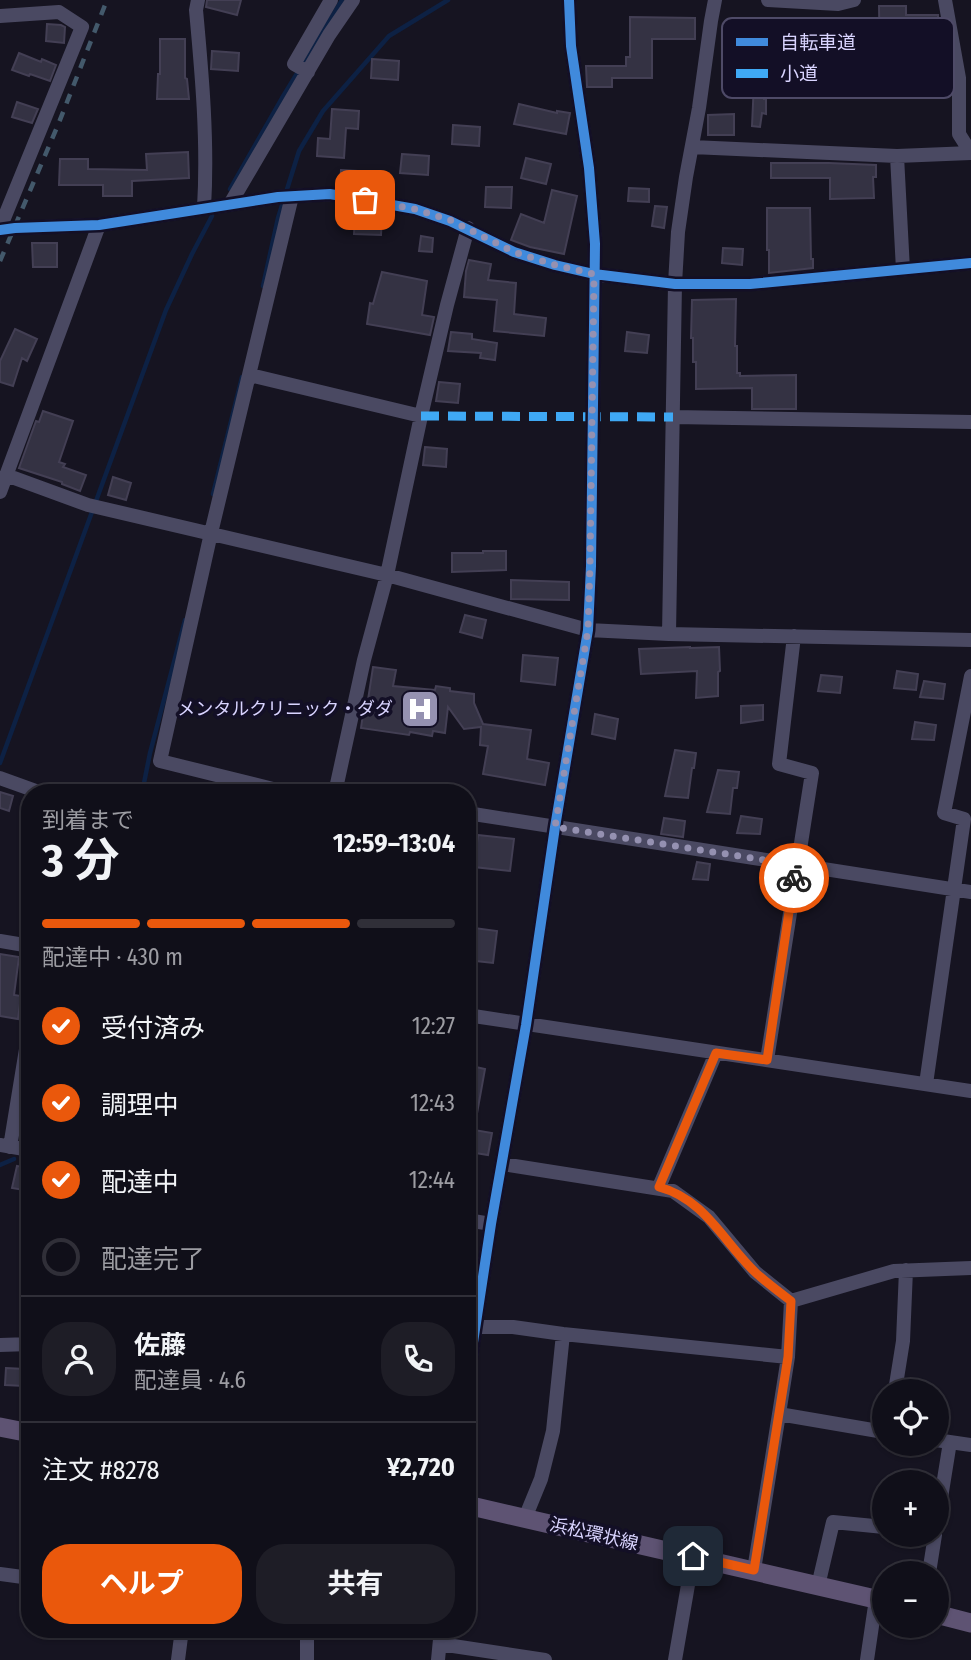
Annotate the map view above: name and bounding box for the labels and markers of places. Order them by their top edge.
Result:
pin [335,170,395,230]
hospital icon: メンタルクリニック・ダダ [399,688,441,730]
place label: メンタルクリニック・ダダ [177,698,393,720]
pin [663,1526,723,1586]

